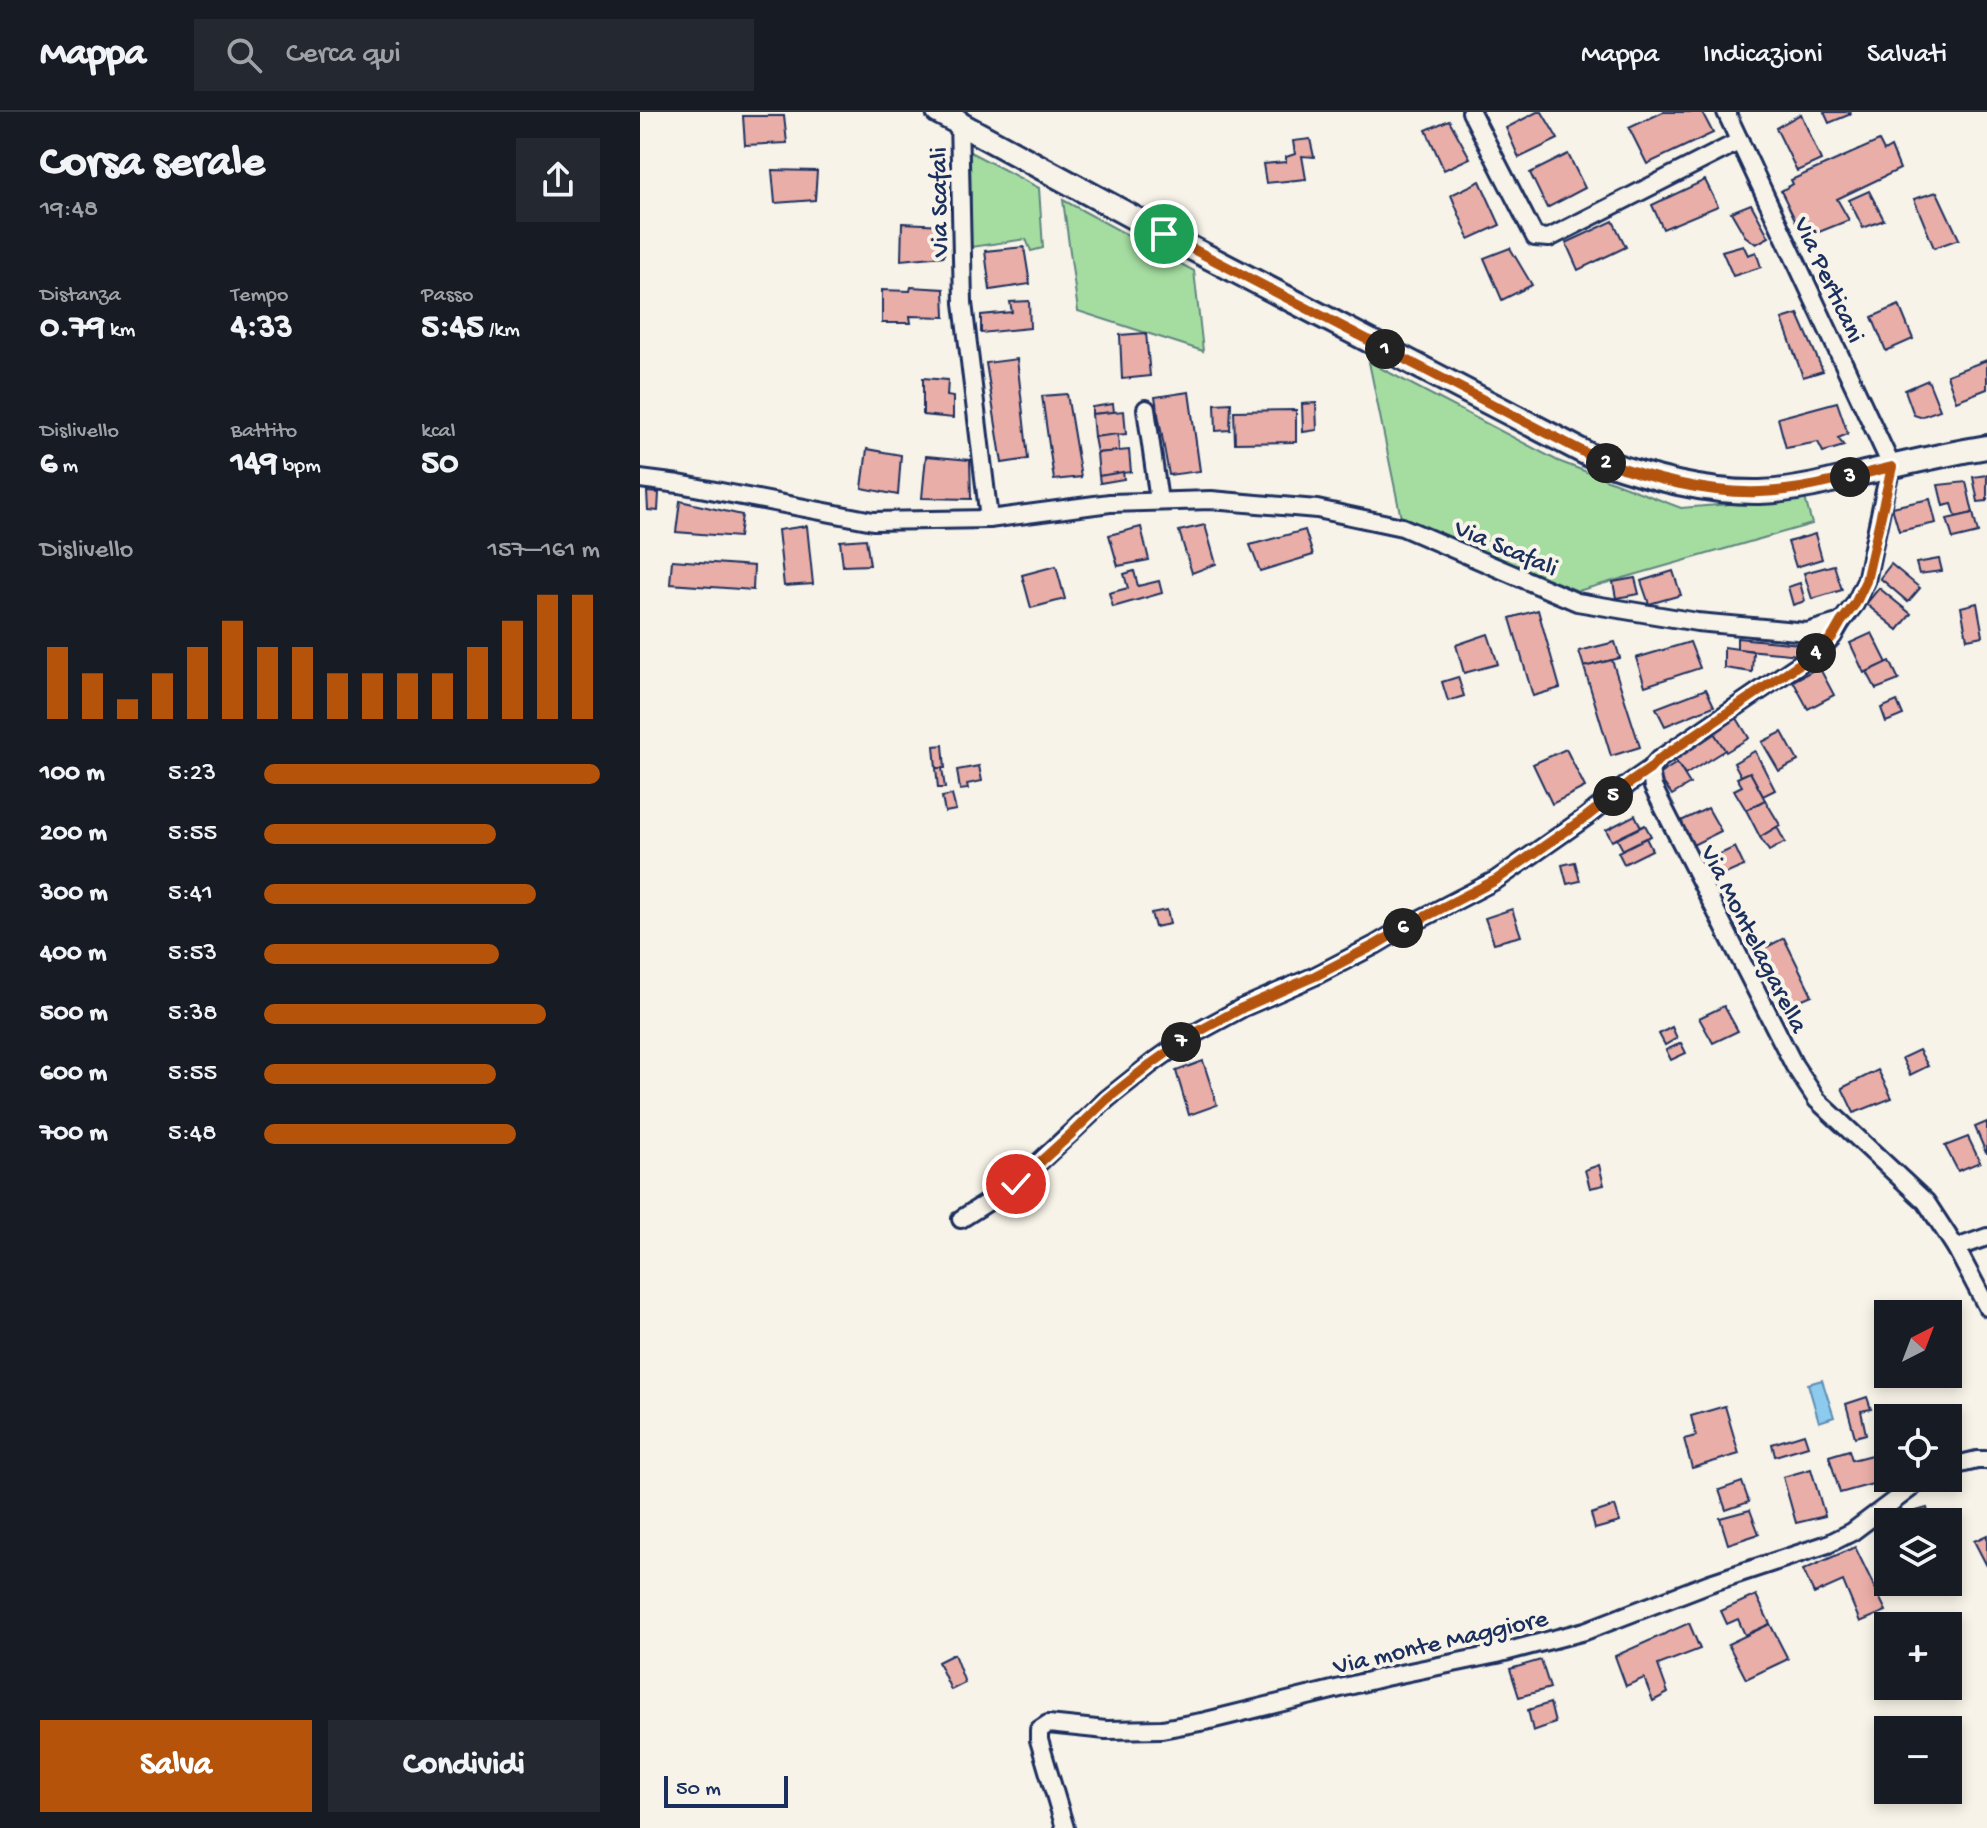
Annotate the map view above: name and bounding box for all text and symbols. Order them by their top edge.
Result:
search box [194,19,754,91]
text: Mappa [40,33,146,77]
icon: search [222,33,266,77]
text: Cerca qui [286,38,401,73]
text: Mappa [1581,39,1659,72]
text: Indicazioni [1703,39,1823,72]
text: Salvati [1867,39,1947,72]
button: share [516,138,600,222]
text: Corsa serale [40,139,265,191]
street label: Via Scafali [925,147,958,258]
text: 19:48 [40,195,98,226]
pin [1130,200,1198,268]
icon: arrive [1142,212,1186,256]
street label: Via Perticani [1784,212,1870,349]
text: Distanza [40,283,121,309]
text: Tempo [231,283,288,309]
text: Passo [421,283,473,309]
text: 0.79 [40,309,105,349]
text: 4:33 [231,309,293,349]
text: 5:45 [421,309,484,349]
text: km [105,318,135,344]
text: /km [484,318,520,344]
pin: 1 [1365,329,1405,369]
text: 1 [1381,336,1389,362]
text: Dislivello [40,419,119,445]
text: Battito [231,419,297,445]
text: kcal [421,419,456,445]
pin: 2 [1586,443,1626,483]
text: 6 [40,445,57,485]
text: 149 [231,445,278,485]
text: 50 [421,445,459,485]
text: 2 [1601,450,1611,476]
text: m [57,454,78,480]
text: bpm [278,454,321,480]
pin: 3 [1830,457,1870,497]
text: 3 [1844,464,1856,490]
street label: Via Scafali [1448,514,1562,586]
text: Dislivello [40,536,133,567]
text: 157–161 m [488,536,600,567]
pin: 4 [1796,633,1836,673]
text: 4 [1811,640,1821,666]
text: 100 m [40,759,105,790]
text: 5:23 [168,759,216,790]
pin: 5 [1593,776,1633,816]
text: 5 [1607,783,1619,809]
text: 200 m [40,819,107,850]
text: 5:55 [168,819,217,850]
street label: Via Montelagarella [1691,840,1813,1040]
text: 300 m [40,879,108,910]
text: 5:41 [168,879,213,910]
pin: 6 [1383,908,1423,948]
text: 6 [1397,915,1409,941]
text: 400 m [40,939,106,970]
text: 5:53 [168,939,217,970]
text: 500 m [40,999,108,1030]
text: 5:38 [168,999,218,1030]
pin: 7 [1161,1022,1201,1062]
text: 7 [1175,1029,1187,1055]
text: 600 m [40,1059,107,1090]
text: 5:55 [168,1059,217,1090]
text: 700 m [40,1119,108,1150]
text: 5:48 [168,1119,216,1150]
pin [982,1150,1050,1218]
icon: check [994,1162,1038,1206]
north arrow [1874,1300,1962,1388]
map controls [1874,1300,1962,1804]
button: locate [1874,1404,1962,1492]
button: layers [1874,1508,1962,1596]
street label: Via monte Maggiore [1330,1605,1552,1684]
button: + [1874,1612,1962,1700]
button: − [1874,1716,1962,1804]
button: Salva [40,1720,312,1812]
button: Condividi [328,1720,600,1812]
scale bar [664,1772,788,1808]
text: 50 m [676,1777,721,1803]

